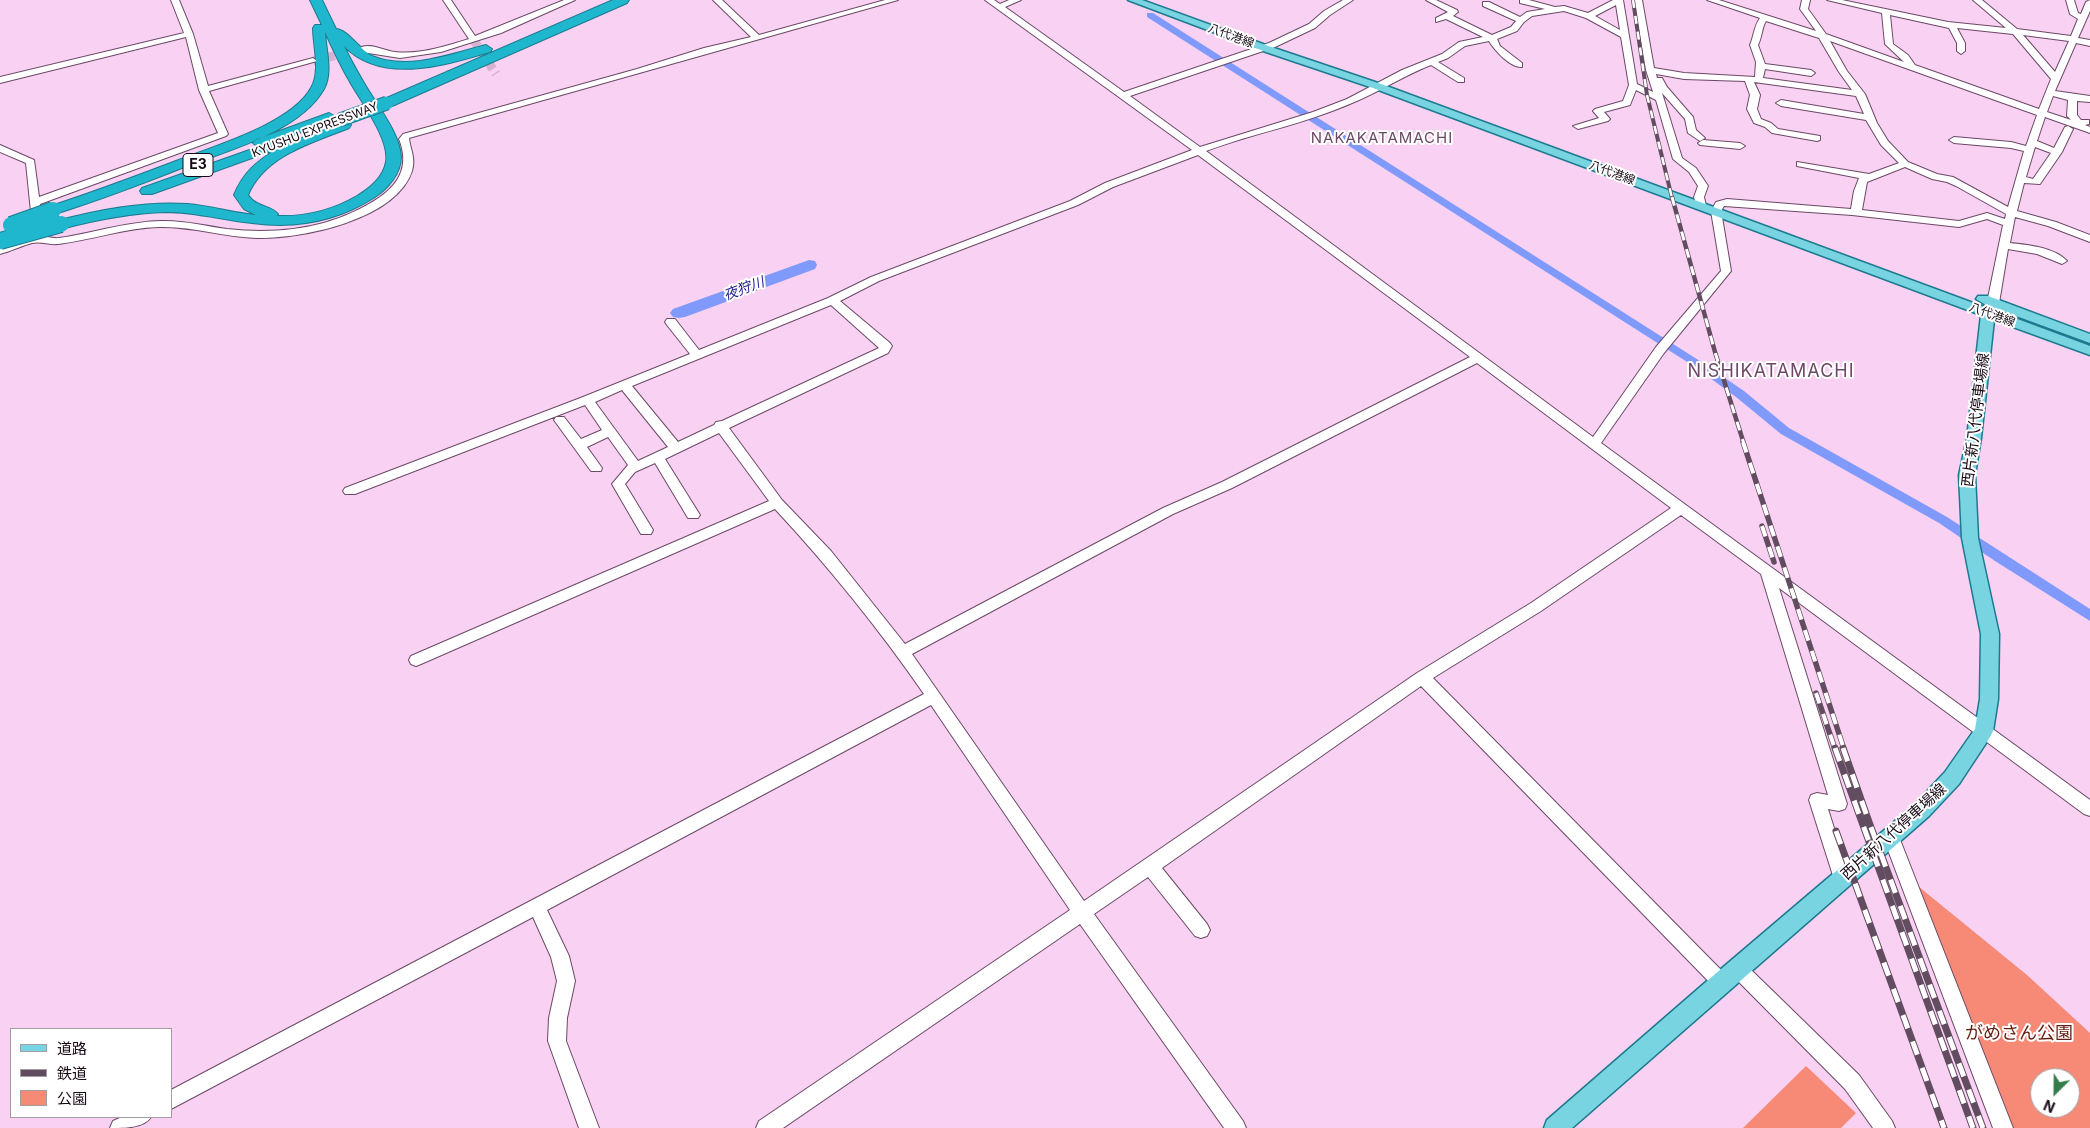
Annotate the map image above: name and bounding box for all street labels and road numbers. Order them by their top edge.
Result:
street label: 八代港線 [1206,21,1256,51]
street label: KYUSHU EXPRESSWAY [250,99,380,161]
road number: E3 [183,154,213,176]
street label: 八代港線 [1587,158,1637,188]
street label: 八代港線 [1967,300,2017,330]
street label: 西片新八代停車場線 [1959,352,1993,488]
street label: 西片新八代停車場線 [1838,780,1950,884]

